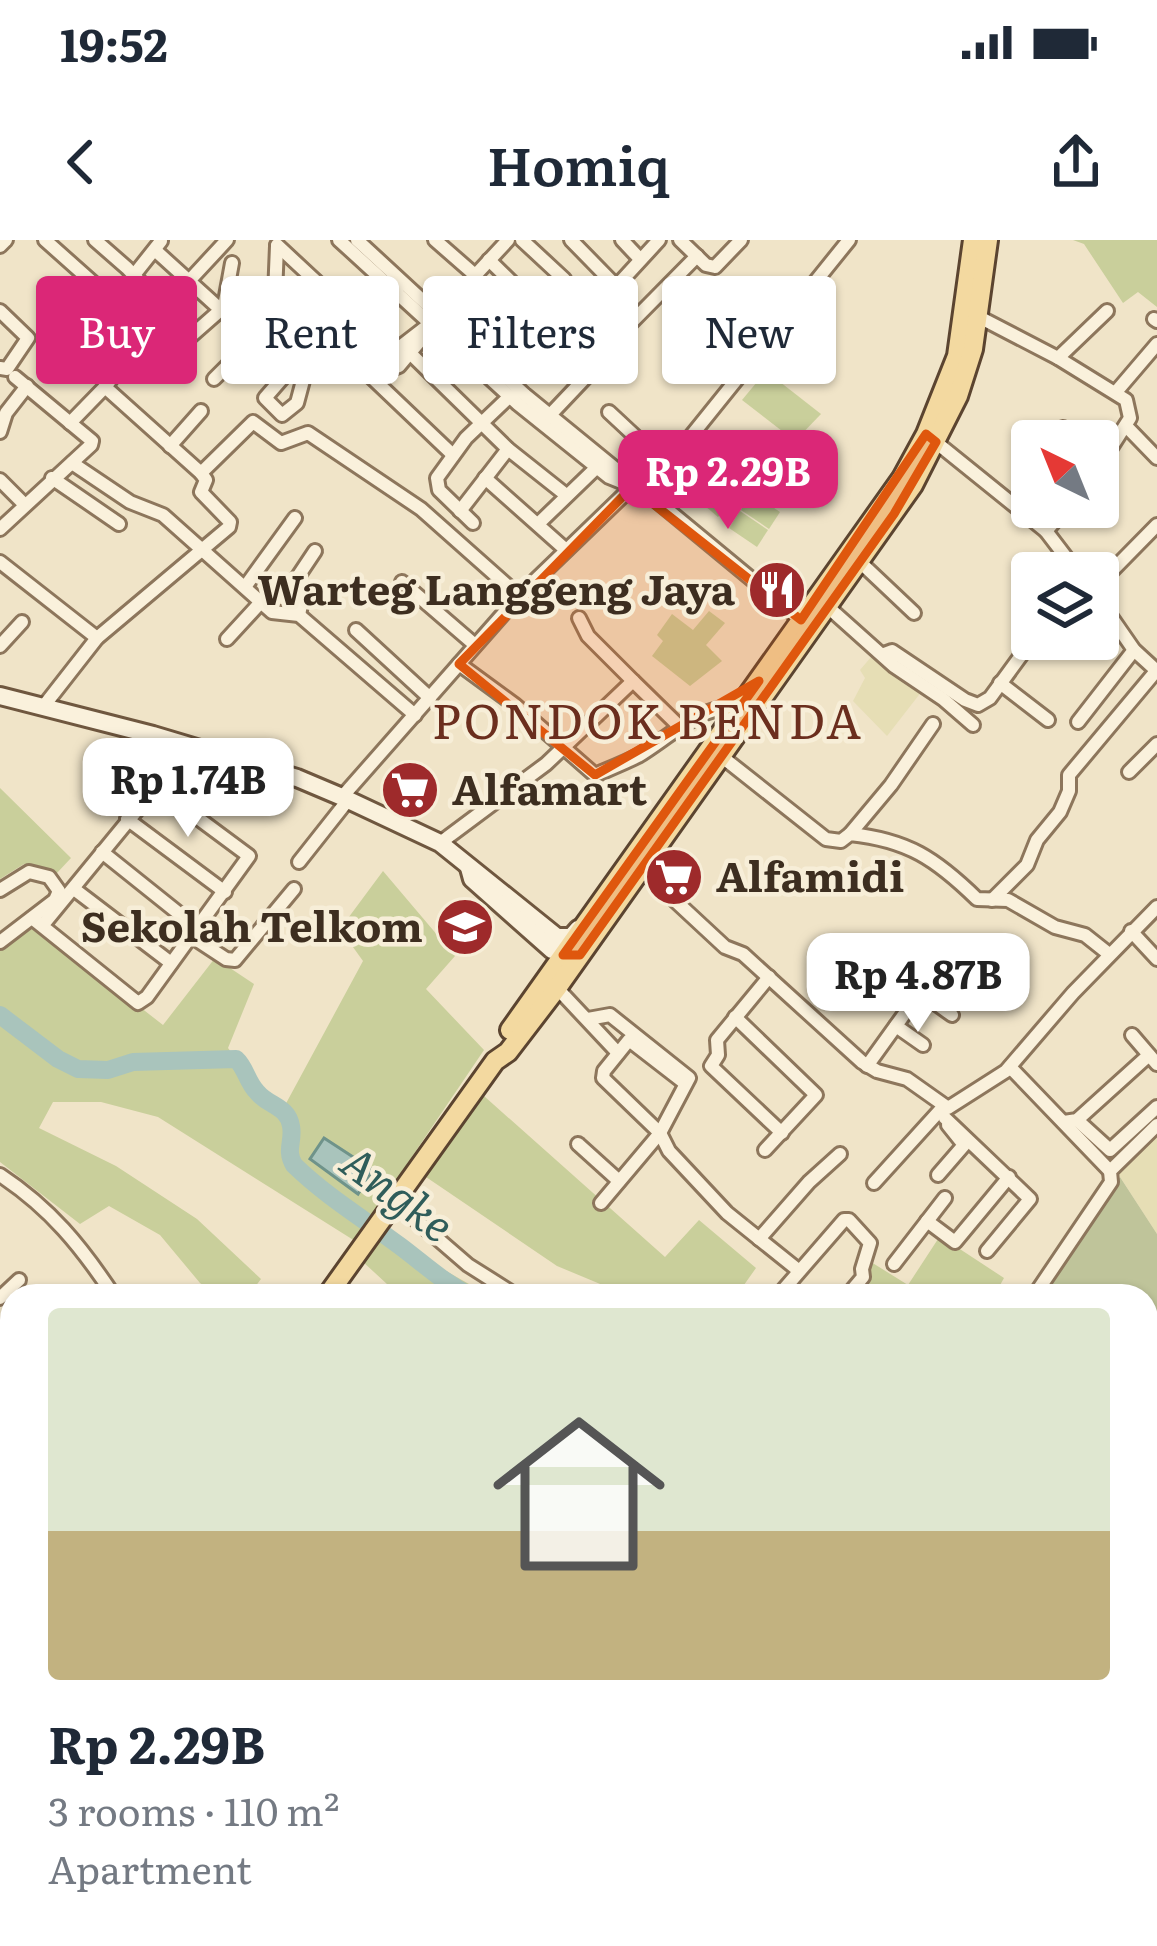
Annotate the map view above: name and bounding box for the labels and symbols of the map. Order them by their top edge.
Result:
north arrow [1011,420,1119,528]
pin: Rp 2.29B [604,430,852,532]
place label: Warteg Langgeng Jaya [257,556,736,618]
restaurant icon: Warteg Langgeng Jaya [746,559,808,621]
district label: PONDOK BENDA [432,683,864,754]
pin: Rp 1.74B [64,738,312,840]
place label: Alfamart [452,756,648,818]
supermarket icon: Alfamart [379,759,441,821]
place label: Alfamidi [716,843,904,905]
supermarket icon: Alfamidi [643,846,705,908]
place label: Sekolah Telkom [81,893,423,955]
school or university icon: Sekolah Telkom [434,896,496,958]
pin: Rp 4.87B [794,933,1042,1035]
water label: Angke [328,1126,470,1256]

